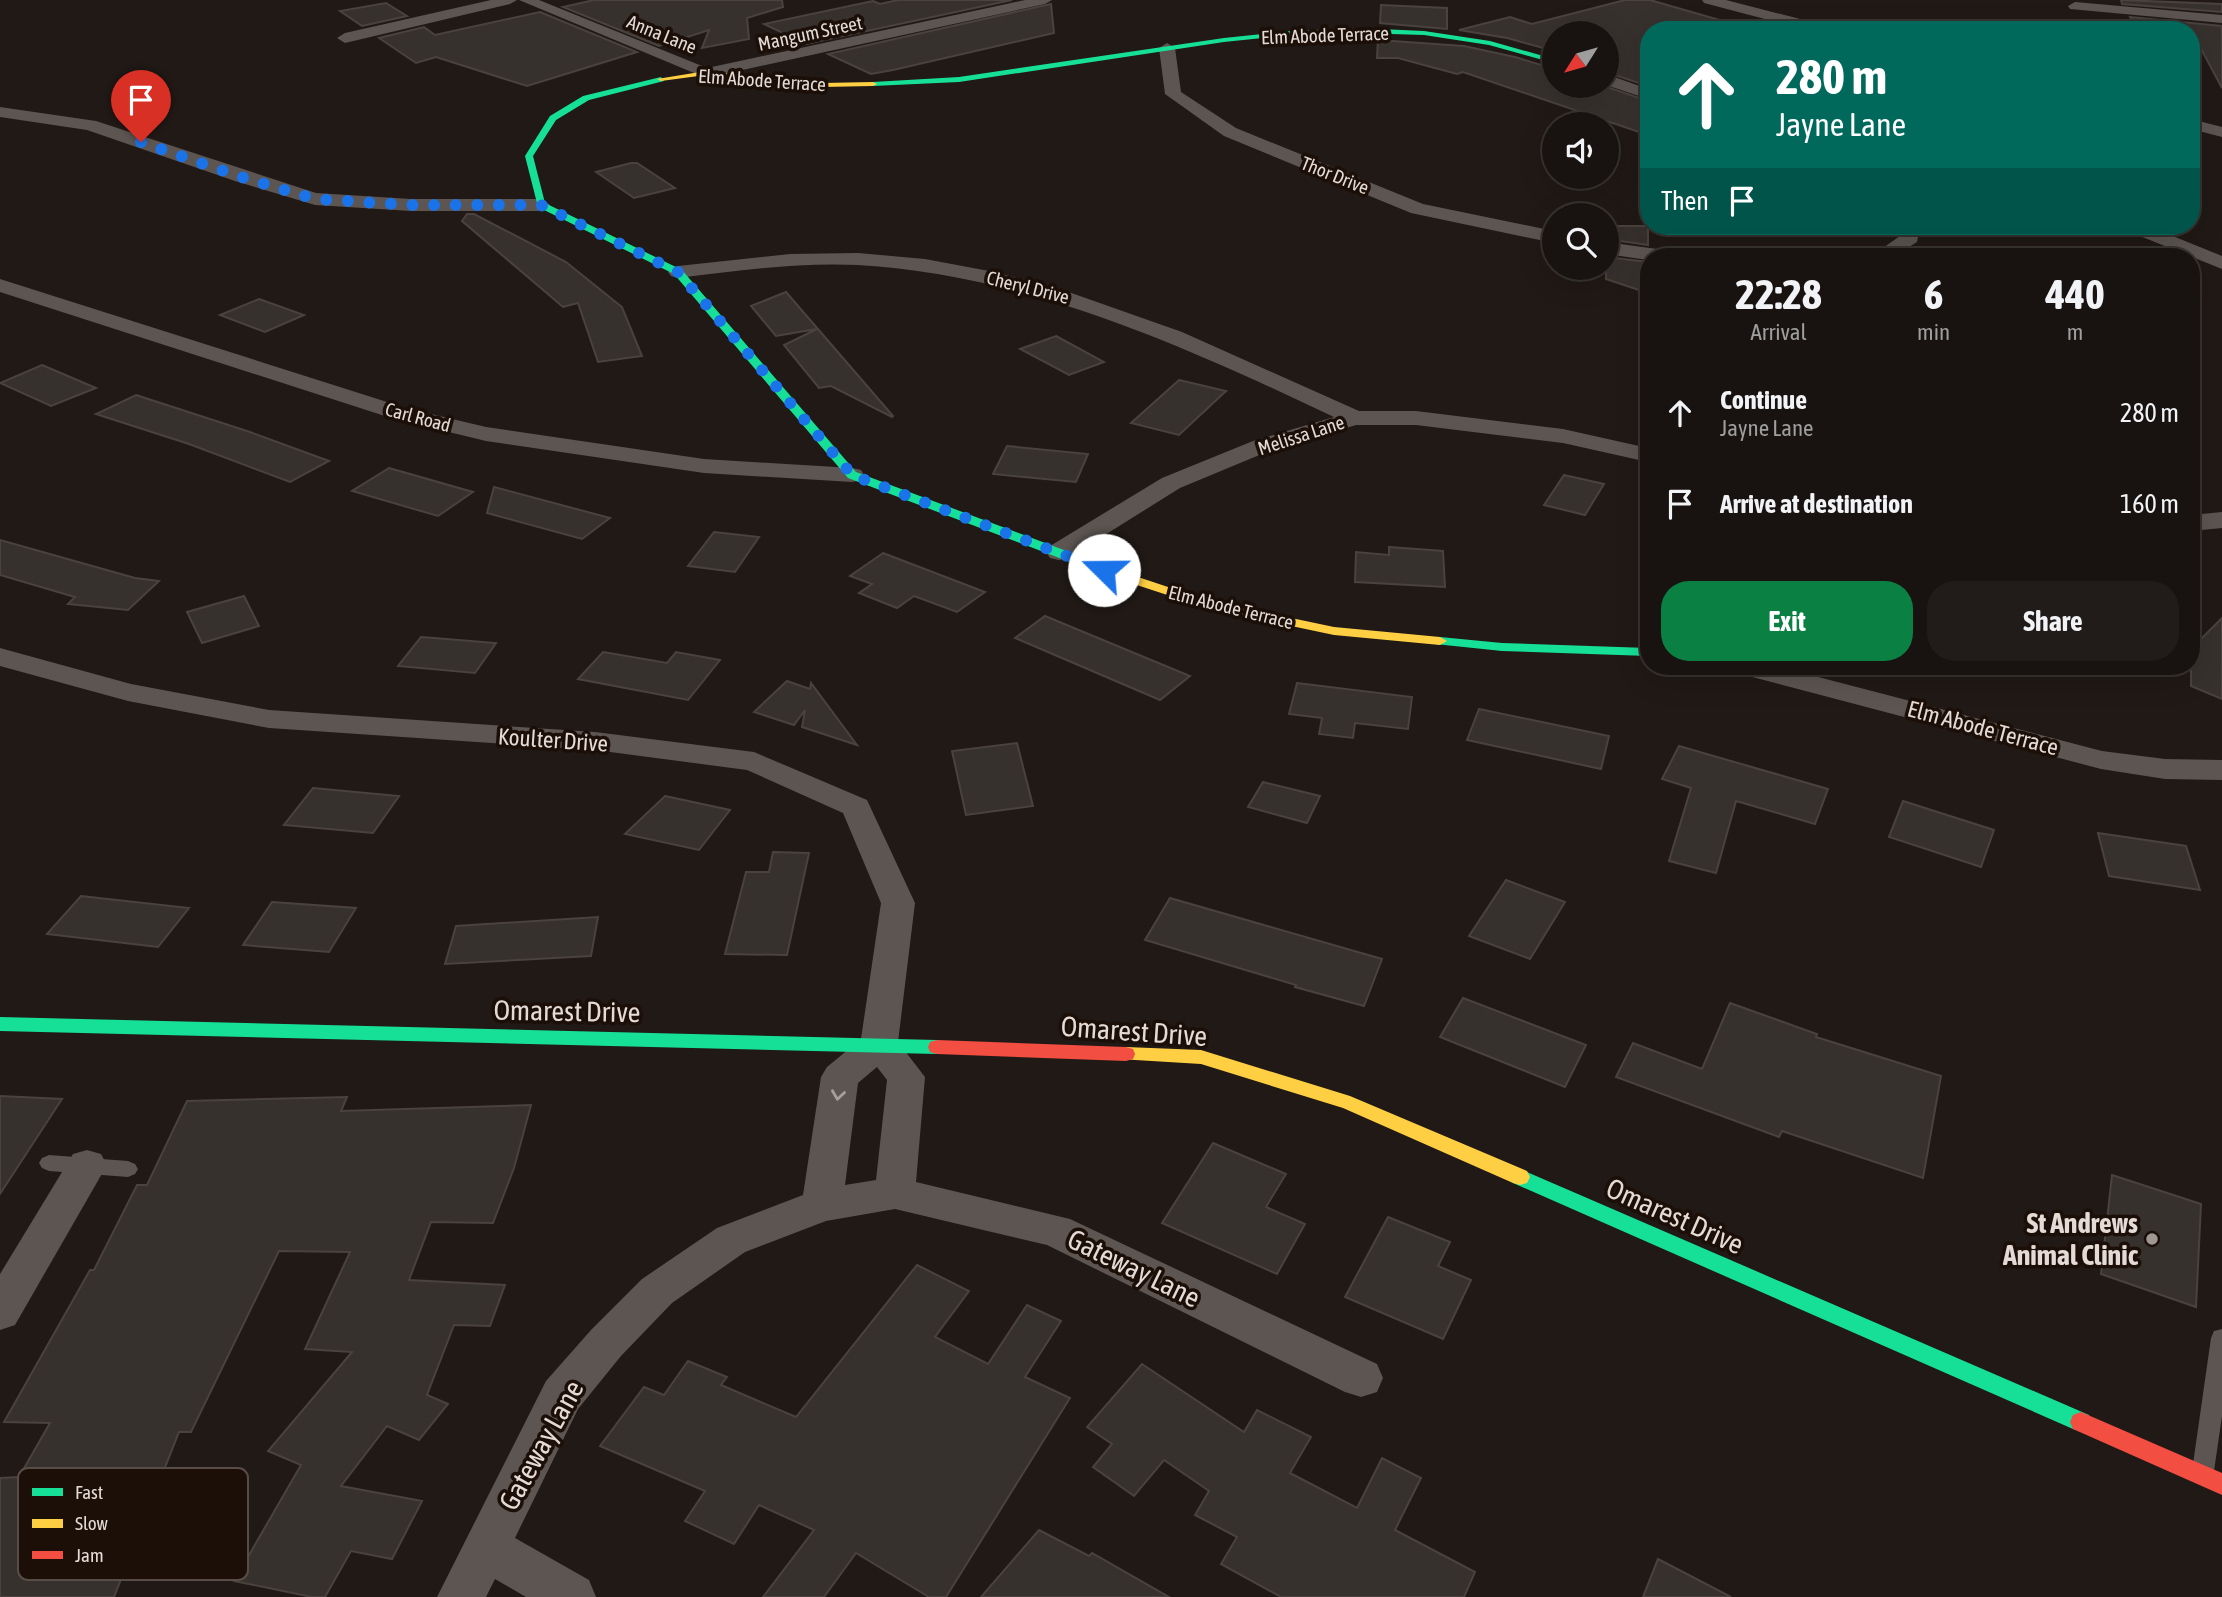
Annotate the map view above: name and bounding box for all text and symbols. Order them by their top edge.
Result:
street label: Anna Lane [624,10,700,58]
street label: Mangum Street [756,11,864,55]
north arrow [1542,21,1619,98]
map controls [1542,21,1619,280]
street label: Elm Abode Terrace [1261,22,1389,48]
text: 280 m [1776,48,1887,104]
icon: ahead [1661,49,1752,140]
street label: Elm Abode Terrace [697,65,827,95]
pin [111,70,171,142]
icon: arrive [122,81,160,119]
text: Jayne Lane [1776,106,1906,143]
button: sound [1542,112,1619,189]
street label: Thor Drive [1298,151,1372,199]
icon: arrive [1723,182,1761,220]
text: Then [1661,186,1709,216]
button: search [1542,203,1619,280]
street label: Cheryl Drive [984,266,1072,308]
text: 22:28 [1735,270,1822,318]
text: 6 [1924,270,1943,318]
text: 440 [2045,270,2105,318]
text: Arrival [1750,319,1807,345]
text: min [1917,319,1950,345]
text: m [2067,319,2083,345]
text: Continue [1720,385,1807,415]
icon: ahead [1661,394,1699,432]
street label: Carl Road [383,398,453,436]
text: 280 m [2120,398,2179,428]
street label: Melissa Lane [1255,411,1347,459]
text: Jayne Lane [1720,415,1813,441]
icon: arrive [1661,485,1699,523]
text: Arrive at destination [1720,489,1913,519]
text: 160 m [2120,489,2179,519]
position arrow [1067,533,1141,607]
street label: Elm Abode Terrace [1166,581,1296,633]
button: Exit [1661,581,1913,661]
button: Share [1927,581,2179,661]
street label: Elm Abode Terrace [1905,695,2061,761]
street label: Koulter Drive [497,723,609,757]
street label: Omarest Drive [493,994,641,1028]
street label: Omarest Drive [1060,1010,1208,1052]
one-way arrow [830,1089,845,1101]
street label: Omarest Drive [1602,1172,1748,1260]
place label: St Andrews Animal Clinic [2002,1207,2139,1271]
street label: Gateway Lane [1063,1222,1205,1314]
marker: St Andrews Animal Clinic [2144,1231,2160,1247]
street label: Gateway Lane [492,1375,590,1515]
legend [18,1468,248,1580]
text: Fast [75,1481,103,1503]
text: Slow [75,1512,109,1534]
text: Jam [75,1544,104,1566]

